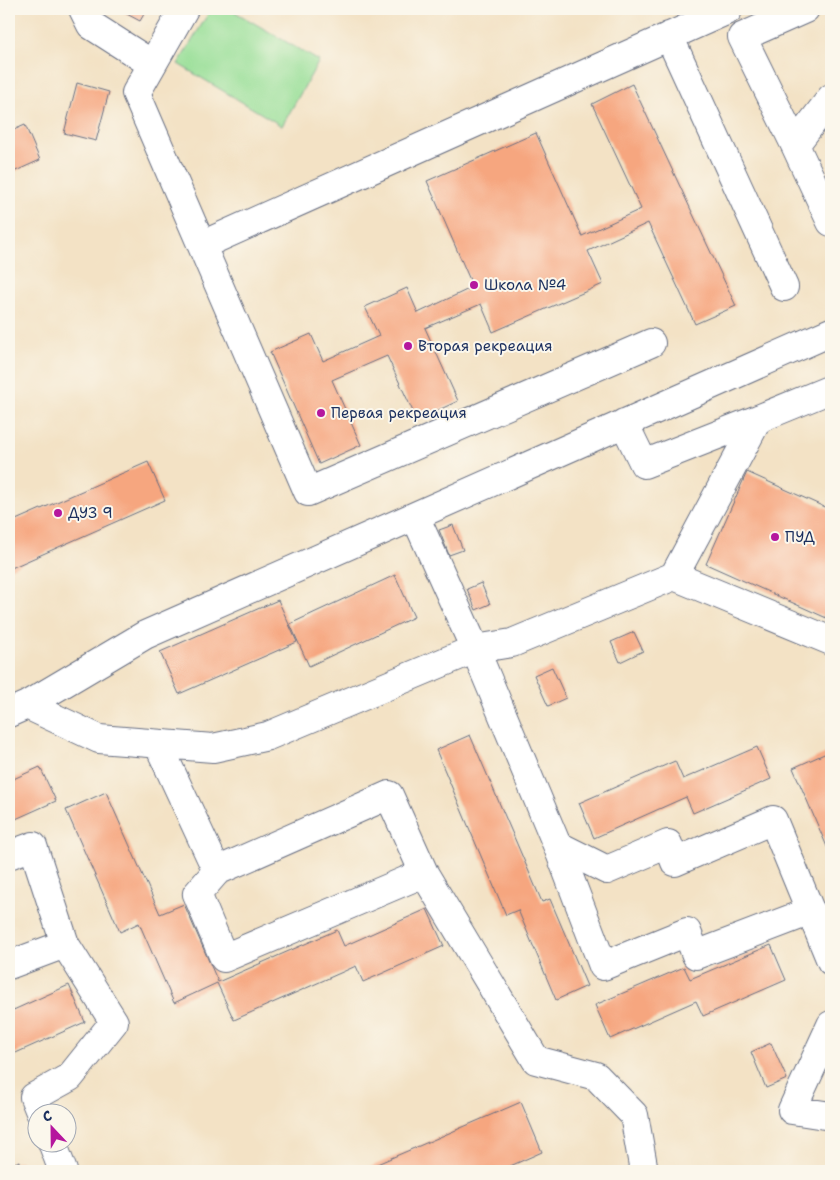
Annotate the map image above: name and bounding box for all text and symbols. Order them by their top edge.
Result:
place label: Школа №4 [484,275,566,295]
marker: Школа №4 [468,279,480,291]
place label: Вторая рекреация [418,336,553,356]
marker: Вторая рекреация [402,340,414,352]
place label: Первая рекреация [331,403,467,423]
marker: Первая рекреация [315,407,327,419]
place label: ДУЗ 9 [68,503,113,523]
marker: ДУЗ 9 [52,507,64,519]
place label: ПУД [785,527,816,547]
marker: ПУД [769,531,781,543]
north arrow [28,1102,78,1152]
text: С [40,1106,54,1126]

